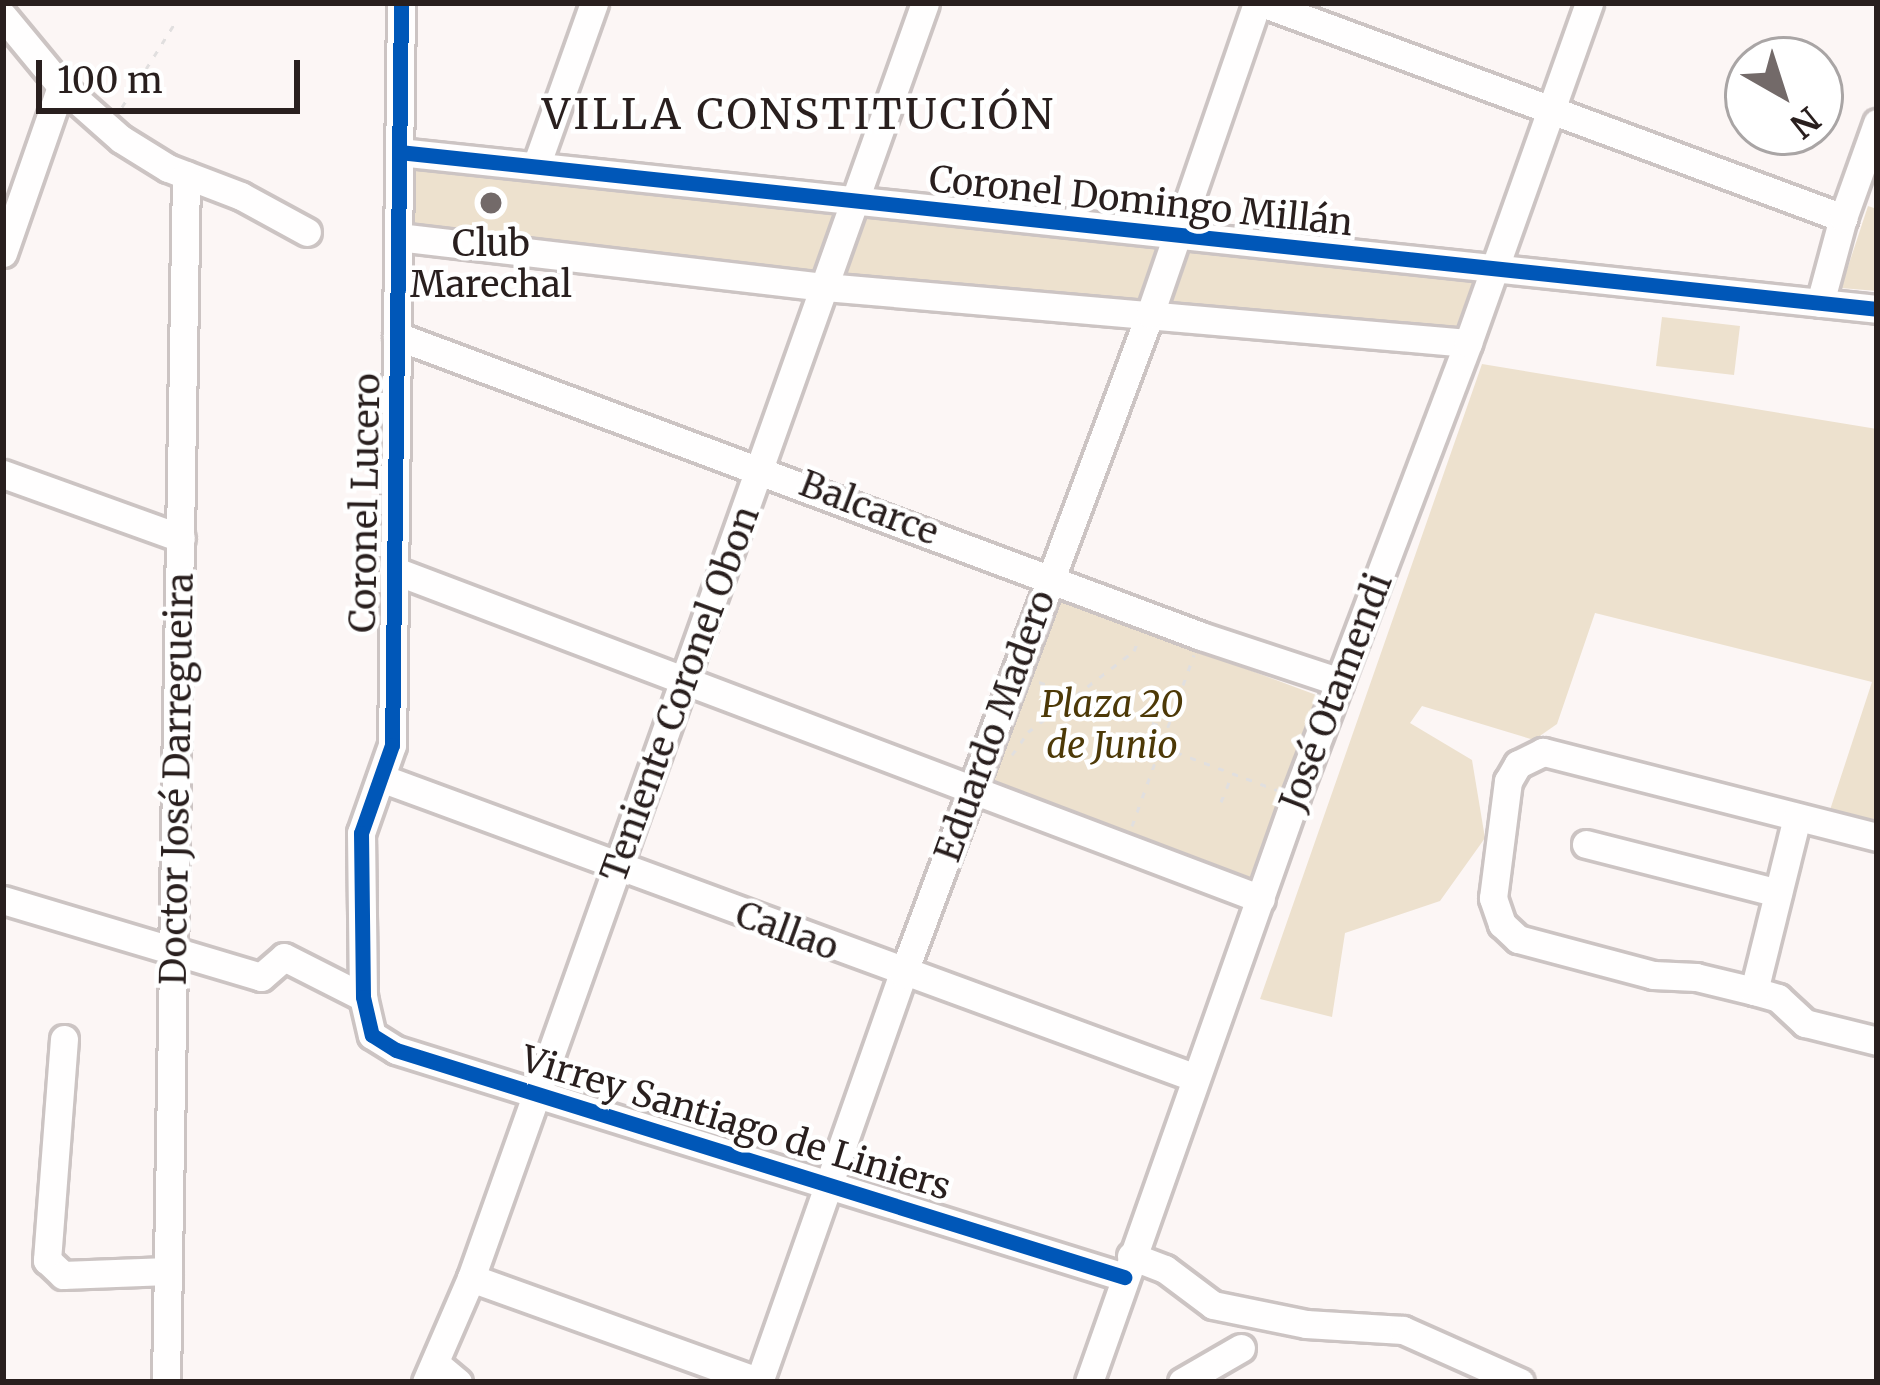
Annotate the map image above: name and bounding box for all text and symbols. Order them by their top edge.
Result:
scale bar [42,36,306,110]
north arrow [1724,36,1844,156]
text: 100 m [57,58,163,103]
district label: VILLA CONSTITUCIÓN [542,89,1056,139]
text: N [1782,98,1828,146]
street label: Coronel Domingo Millán [927,157,1355,245]
marker: Club Marechal [478,190,504,216]
place label: Club Marechal [410,221,572,306]
street label: Coronel Lucero [341,373,389,633]
street label: Balcarce [794,462,944,554]
street label: Teniente Coronel Obon [592,500,768,888]
street label: José Otamendi [1271,567,1401,817]
street label: Doctor José Darregueira [152,573,202,985]
street label: Eduardo Madero [926,585,1064,867]
park label: Plaza 20 de Junio [1041,682,1183,767]
street label: Callao [730,893,844,969]
street label: Virrey Santiago de Liniers [516,1037,956,1209]

